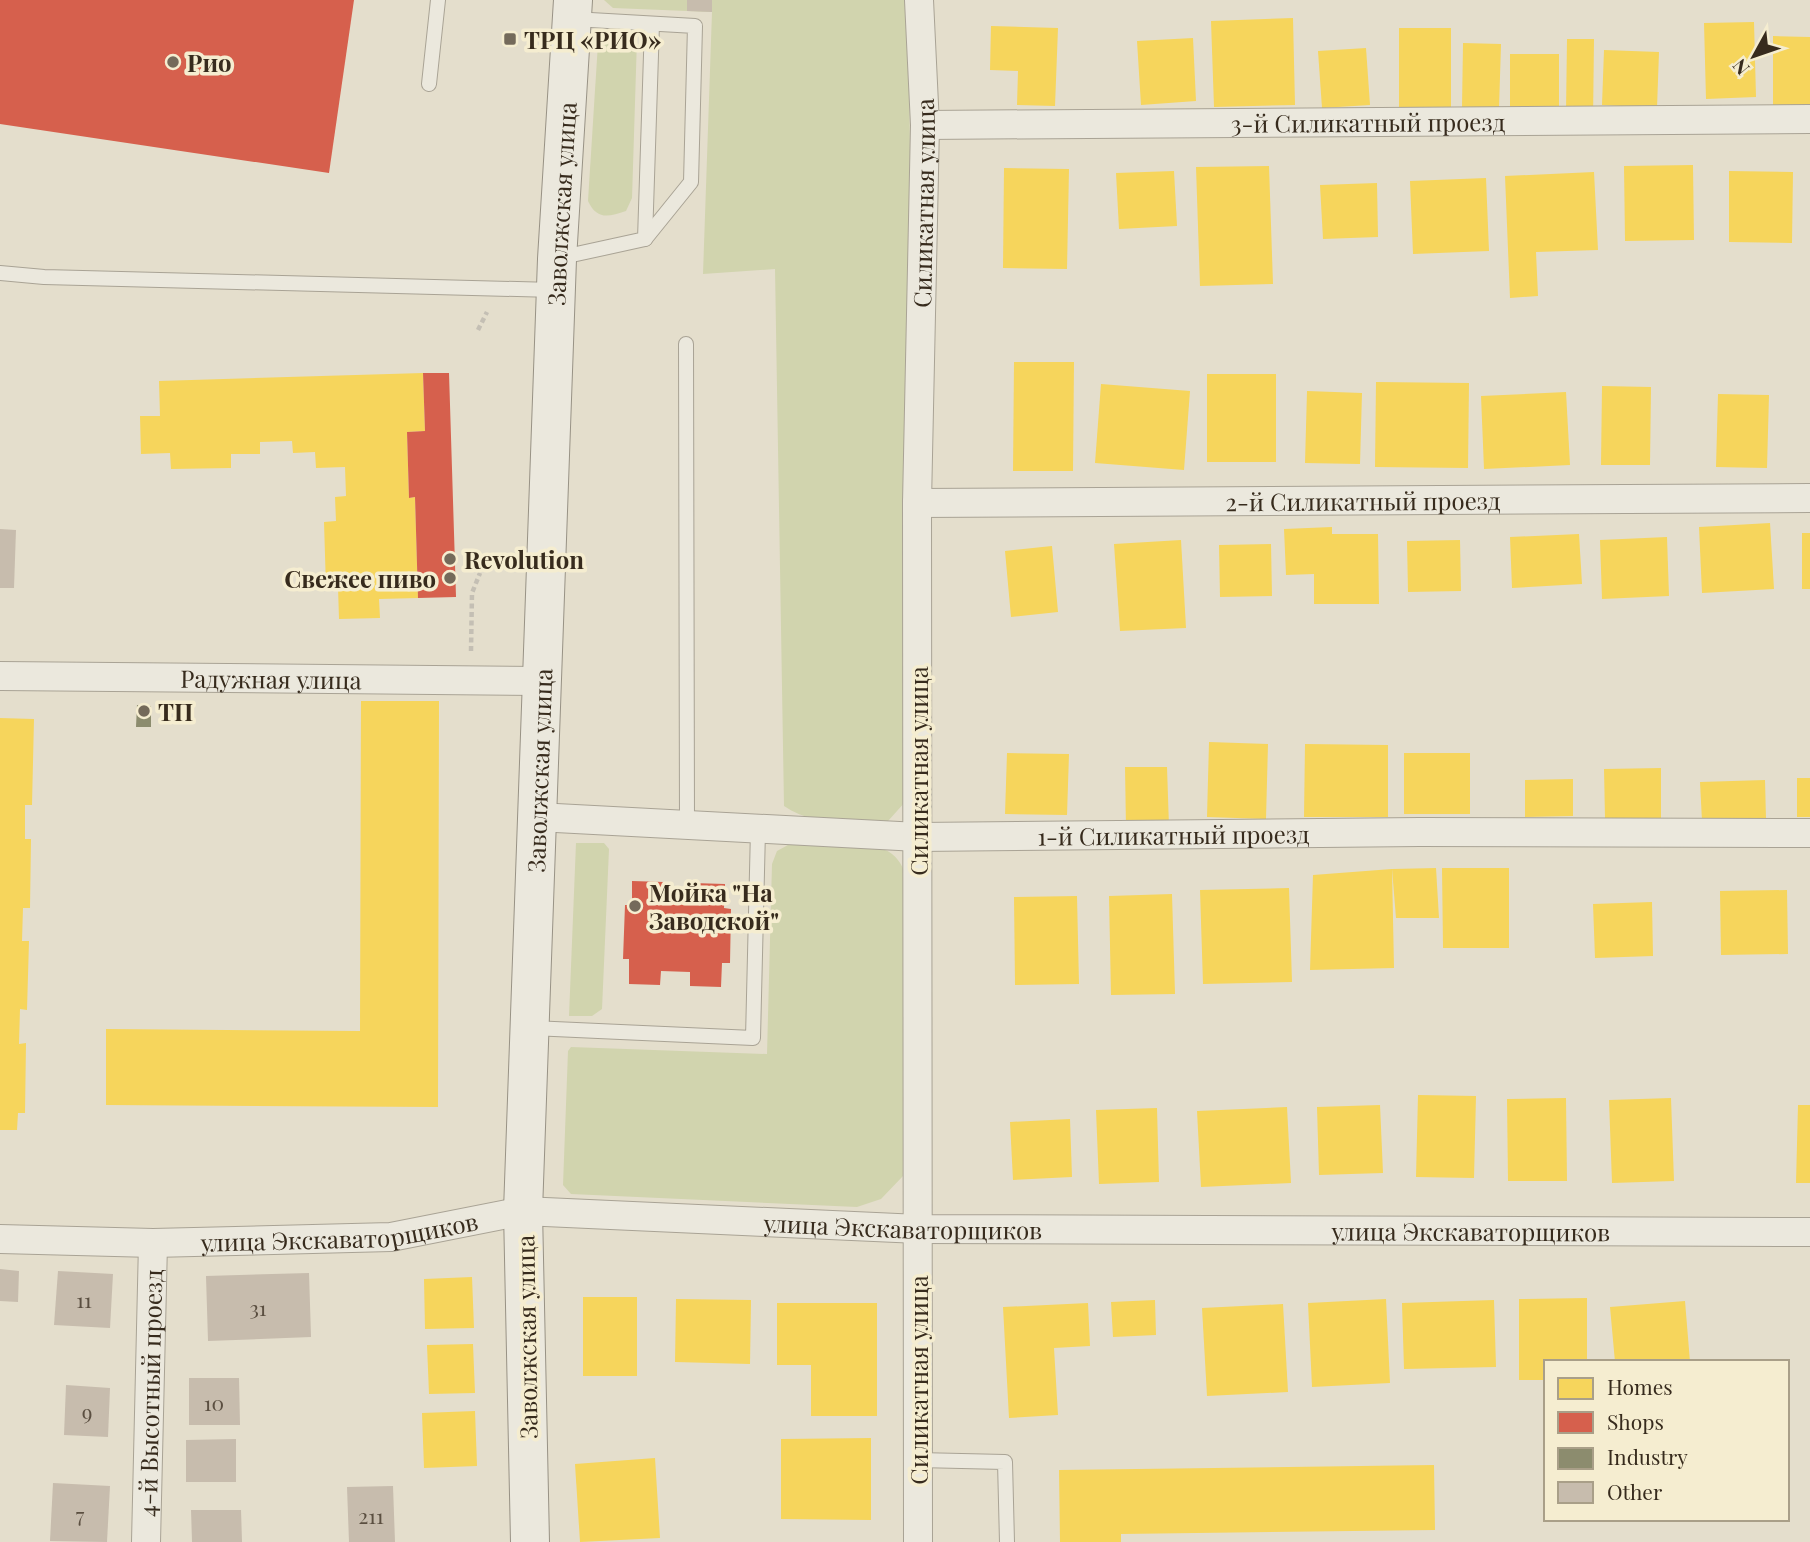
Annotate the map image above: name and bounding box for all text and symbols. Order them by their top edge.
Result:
north arrow [1719,21,1789,91]
place label: ТРЦ «РИО» [524,23,662,55]
marker: ТРЦ «РИО» [502,31,518,47]
place label: Рио [187,46,232,78]
marker: Рио [165,54,181,70]
text: N [1726,54,1755,81]
street label: Силикатная улица [905,98,941,308]
street label: Заволжская улица [539,101,583,306]
street label: 3-й Силикатный проезд [1231,105,1506,139]
street label: 2-й Силикатный проезд [1225,484,1501,517]
place label: Revolution [464,543,584,575]
marker: Revolution [442,551,458,567]
place label: Свежее пиво [284,562,436,594]
marker: Свежее пиво [442,570,458,586]
street label: Радужная улица [180,662,362,695]
street label: Силикатная улица [902,666,934,876]
street label: Заволжская улица [519,668,558,873]
place label: ТП [158,695,193,727]
marker: ТП [136,703,152,719]
street label: 1-й Силикатный проезд [1037,817,1310,852]
place label: Мойка "На Заводской" [649,876,779,936]
marker: Мойка "На Заводской" [627,898,643,914]
street label: улица Экскаваторщиков [199,1204,481,1258]
street label: улица Экскаваторщиков [762,1206,1042,1245]
street label: улица Экскаваторщиков [1331,1214,1610,1247]
street label: Заволжская улица [508,1235,544,1439]
street label: 4-й Высотный проезд [131,1268,168,1517]
street label: Силикатная улица [902,1275,934,1485]
house number: 11 [76,1285,92,1313]
house number: 31 [249,1293,267,1321]
legend [1544,1360,1789,1521]
text: Homes [1607,1372,1673,1400]
house number: 10 [204,1388,224,1416]
house number: 9 [82,1397,92,1425]
text: Shops [1607,1407,1664,1435]
text: Industry [1607,1442,1688,1470]
text: Other [1607,1477,1663,1505]
house number: 7 [76,1500,85,1528]
house number: 211 [358,1501,384,1529]

